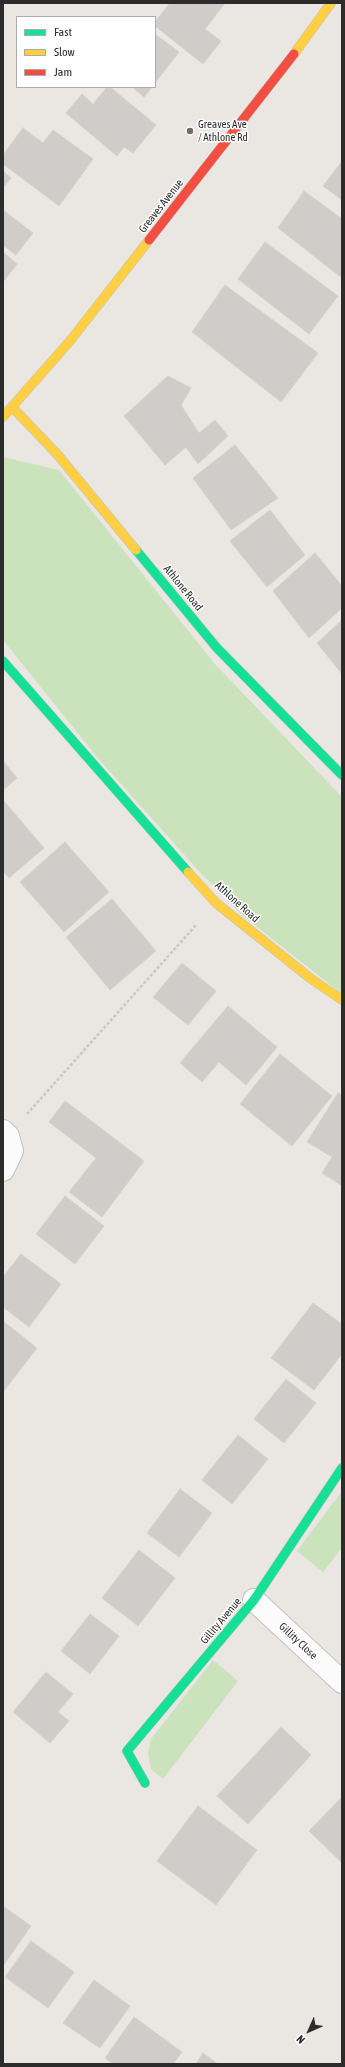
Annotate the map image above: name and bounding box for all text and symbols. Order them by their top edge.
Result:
legend [16,16,156,88]
text: Fast [54,25,72,39]
text: Slow [54,45,75,59]
text: Jam [54,65,72,79]
place label: Greaves Ave / Athlone Rd [198,118,248,144]
marker: Greaves Ave / Athlone Rd [185,126,195,136]
street label: Greaves Avenue [136,177,186,235]
street label: Athlone Road [161,563,205,613]
street label: Athlone Road [212,879,262,925]
street label: Gillity Avenue [198,1595,244,1647]
street label: Gillity Close [276,1620,320,1662]
north arrow [289,2011,329,2051]
text: N [294,2033,307,2046]

